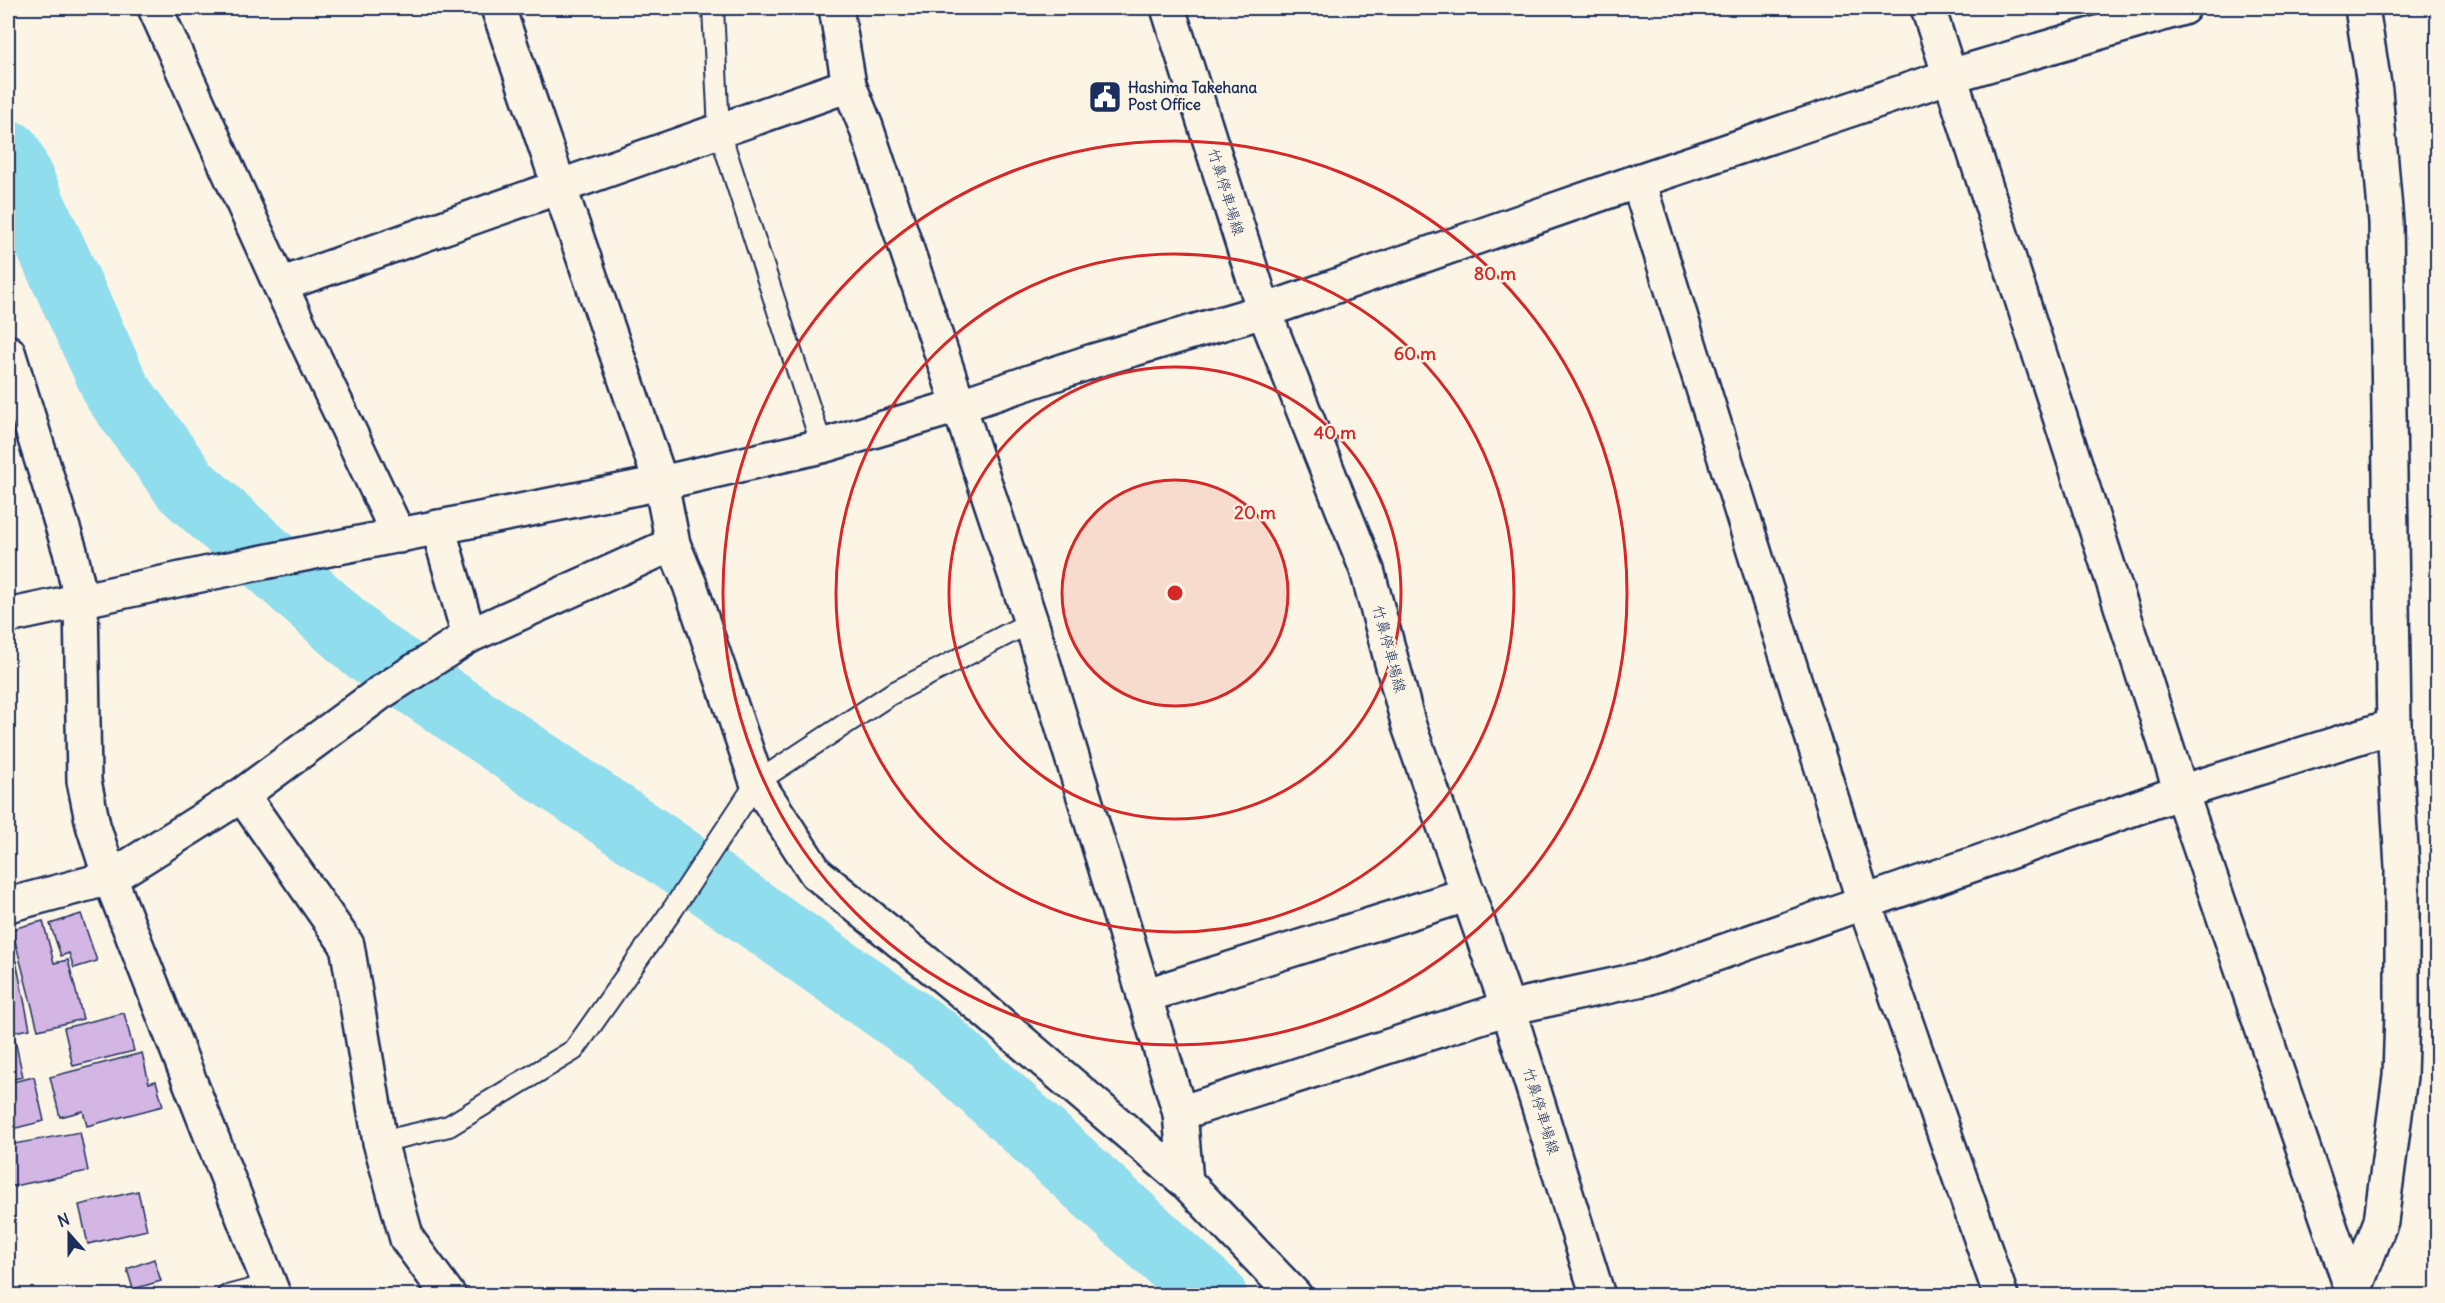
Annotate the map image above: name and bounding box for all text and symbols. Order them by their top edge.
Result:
place label: Hashima Takehana Post Office [1128,78,1257,114]
public building icon: Hashima Takehana Post Office [1087,79,1123,115]
street label: 竹鼻停車場線 [1204,146,1249,238]
text: 80 m [1474,262,1516,285]
text: 60 m [1394,342,1436,365]
text: 40 m [1314,421,1356,444]
text: 20 m [1234,501,1276,524]
centre of rings [1165,583,1185,603]
street label: 竹鼻停車場線 [1369,603,1410,695]
street label: 竹鼻停車場線 [1519,1065,1564,1157]
north arrow [39,1204,99,1264]
text: N [55,1209,72,1231]

